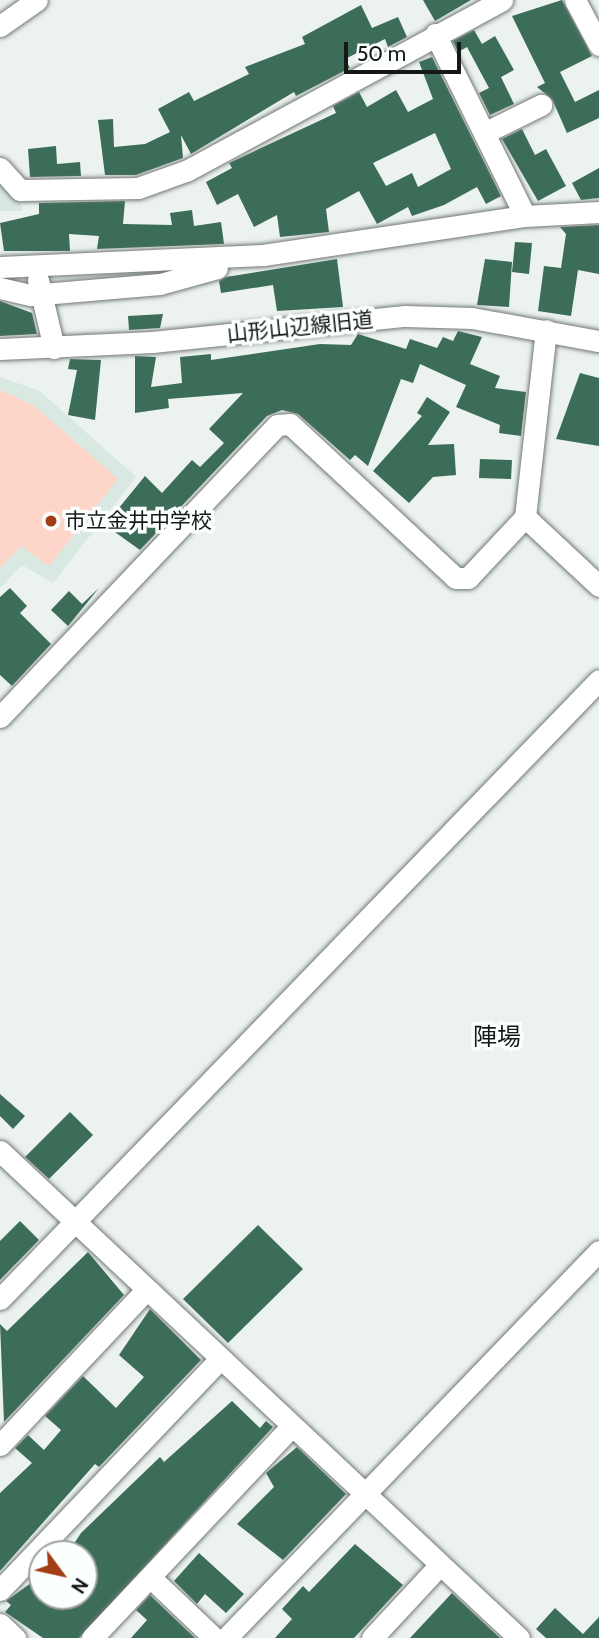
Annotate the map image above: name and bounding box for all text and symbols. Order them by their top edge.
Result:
scale bar [347,28,464,72]
text: 50 m [357,41,406,66]
street label: 山形山辺線旧道 [226,307,374,347]
place label: 市立金井中学校 [65,508,212,534]
marker: 市立金井中学校 [43,513,59,529]
district label: 陣場 [473,1023,521,1051]
north arrow [28,1540,98,1610]
text: N [66,1574,93,1598]

